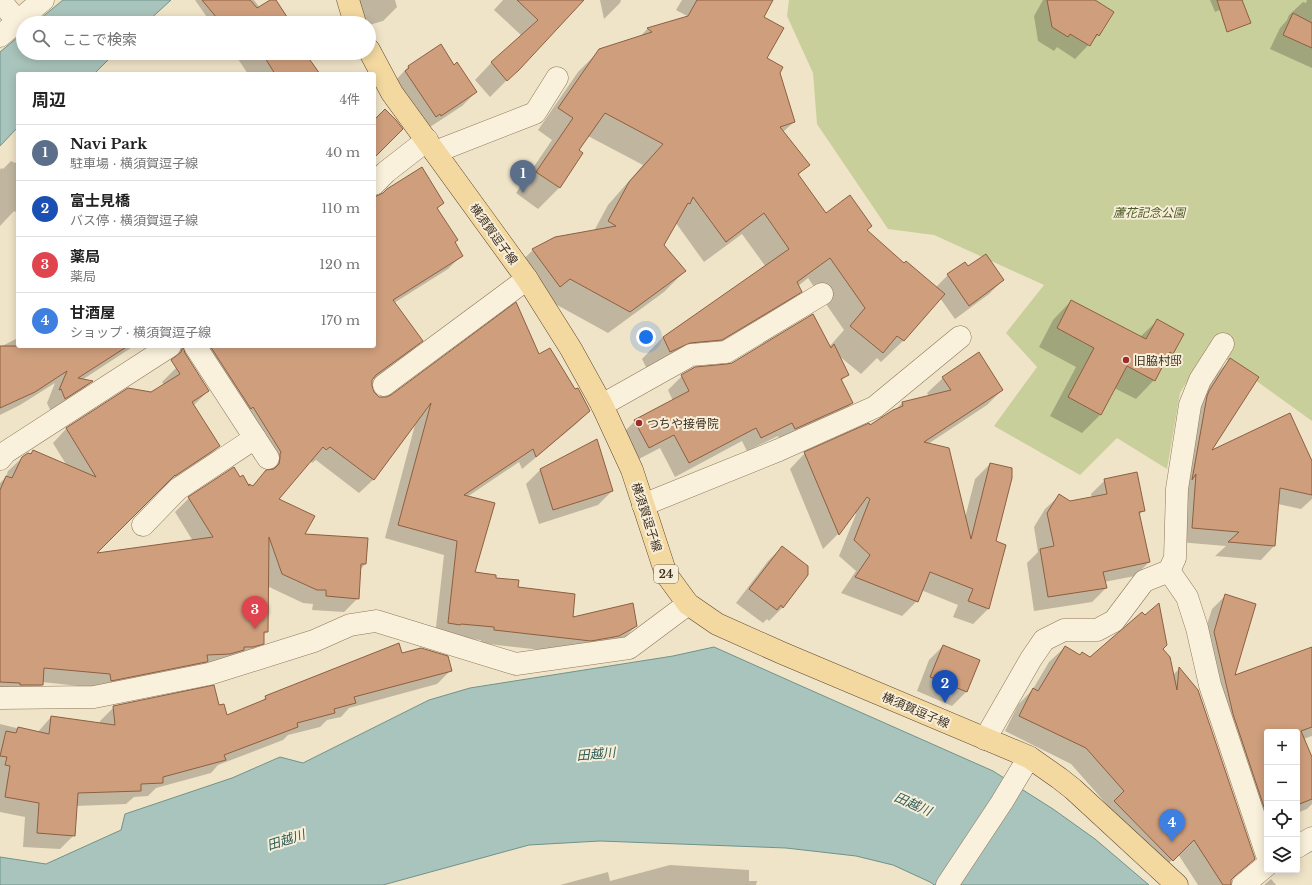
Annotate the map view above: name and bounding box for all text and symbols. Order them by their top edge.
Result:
search box [16,16,376,60]
icon: search [30,27,52,49]
text: ここで検索 [62,30,137,49]
text: 周辺 [32,90,66,111]
text: 4件 [339,91,360,108]
text: Navi Park [70,134,147,153]
text: 1 [42,144,48,161]
text: 40 m [325,144,360,161]
text: 駐車場 · 横須賀逗子線 [70,155,198,172]
pin: 1 [510,160,536,193]
text: 富士見橋 [70,191,130,210]
text: 2 [41,200,49,217]
text: 110 m [321,200,360,217]
street label: 横須賀逗子線 [467,200,521,268]
park label: 蘆花記念公園 [1113,205,1187,220]
text: バス停 · 横須賀逗子線 [70,212,198,229]
text: 薬局 [70,247,100,266]
text: 3 [41,256,49,273]
text: 120 m [319,256,360,273]
text: 薬局 [70,268,96,285]
text: 甘酒屋 [70,303,115,322]
text: 4 [41,312,49,329]
text: 170 m [321,312,360,329]
text: ショップ · 横須賀逗子線 [70,324,211,341]
your location [636,327,656,347]
place label: 旧脇村邸 [1134,353,1182,368]
marker: 旧脇村邸 [1121,355,1131,365]
place label: つちや接骨院 [647,416,719,431]
marker: つちや接骨院 [634,418,644,428]
street label: 横須賀逗子線 [629,480,665,554]
road number: 24 [654,565,678,583]
pin: 3 [242,596,268,629]
pin: 2 [932,670,958,703]
street label: 横須賀逗子線 [880,689,952,731]
map controls [1264,729,1300,873]
button: + [1264,729,1300,765]
water label: 田越川 [576,744,618,764]
button: − [1264,765,1300,801]
water label: 田越川 [892,788,936,821]
button: locate [1264,801,1300,837]
pin: 4 [1159,809,1185,842]
water label: 田越川 [265,825,309,854]
button: layers [1264,837,1300,873]

